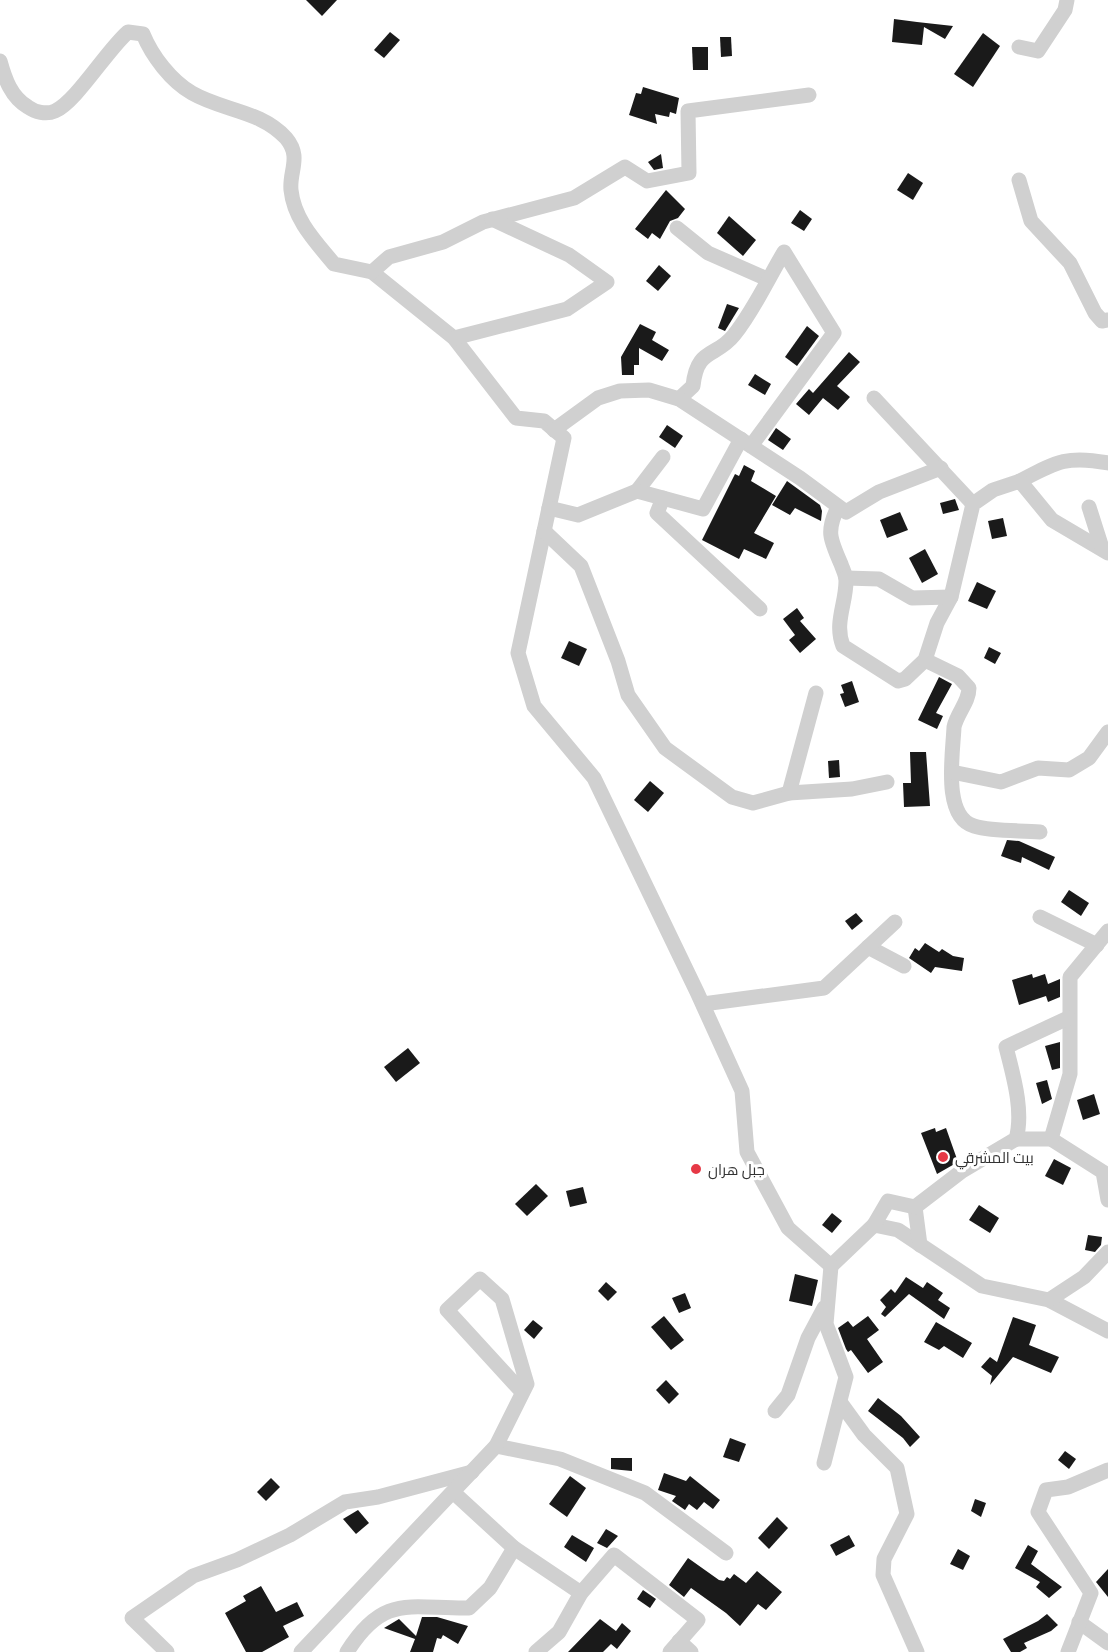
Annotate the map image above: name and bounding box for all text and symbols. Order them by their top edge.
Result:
place label: بيت المشرقي [955,1148,1034,1170]
marker: بيت المشرقي [936,1150,950,1164]
place label: جبل هران [708,1160,765,1180]
marker: جبل هران [689,1162,703,1176]

